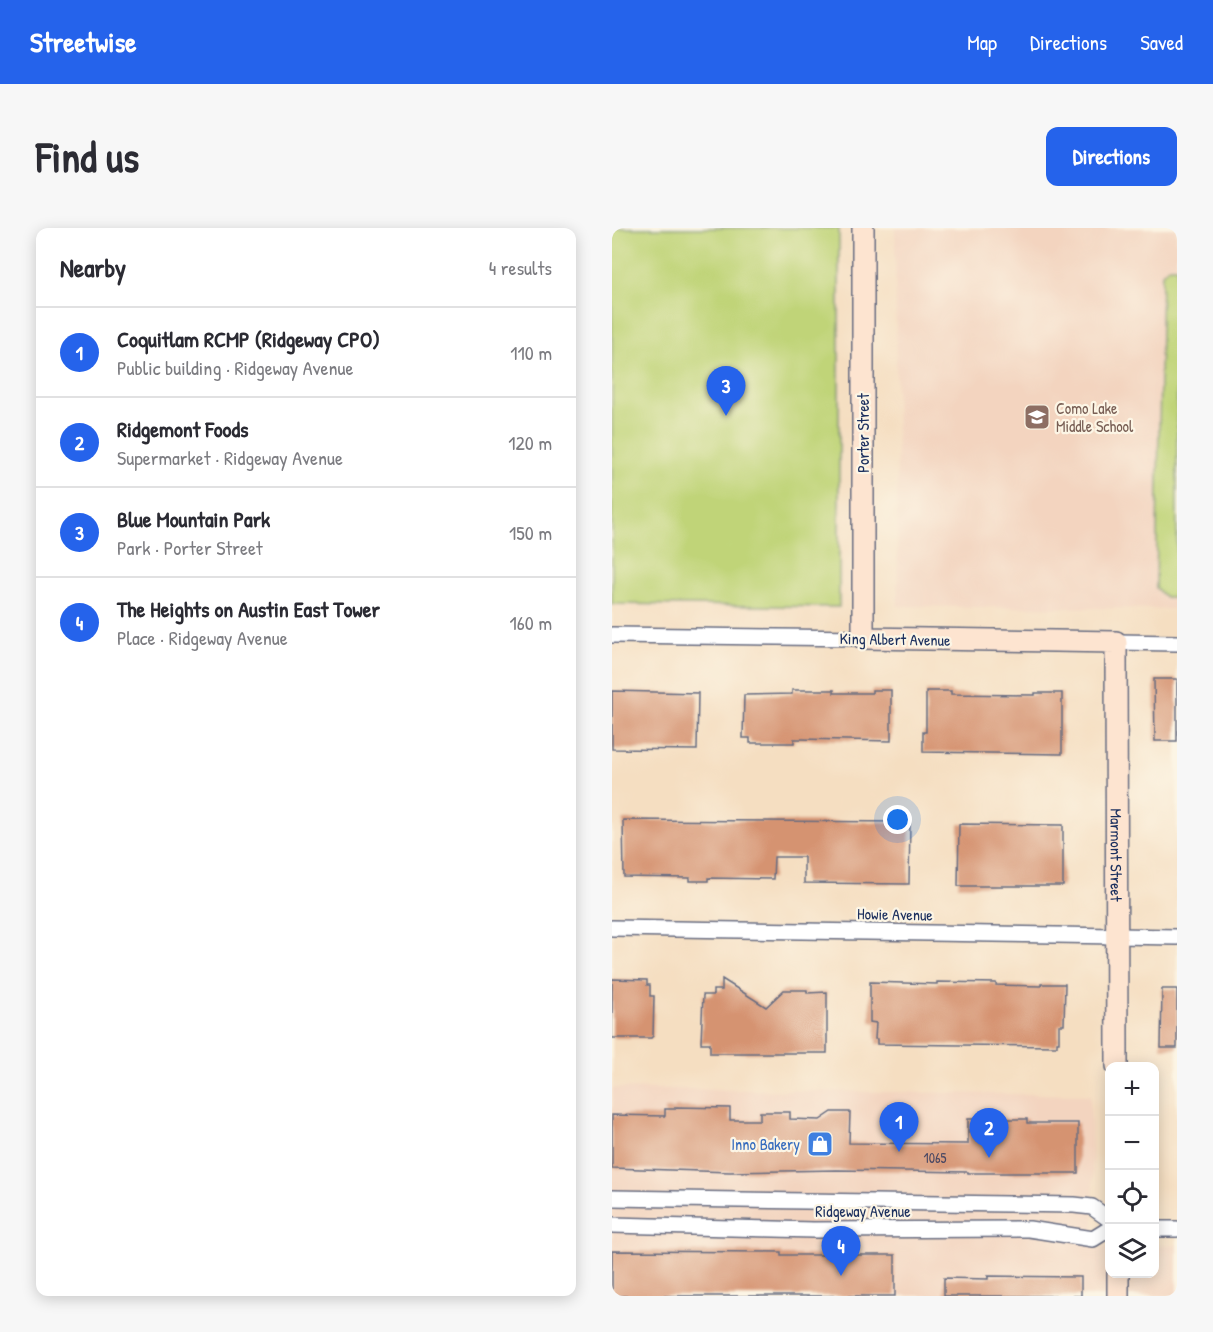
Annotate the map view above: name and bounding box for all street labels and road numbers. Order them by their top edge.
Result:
street label: Porter Street [852,393,874,473]
street label: King Albert Avenue [839,627,951,651]
street label: Marmont Street [1105,808,1128,902]
street label: Howie Avenue [857,902,934,926]
street label: Ridgeway Avenue [815,1200,911,1222]

